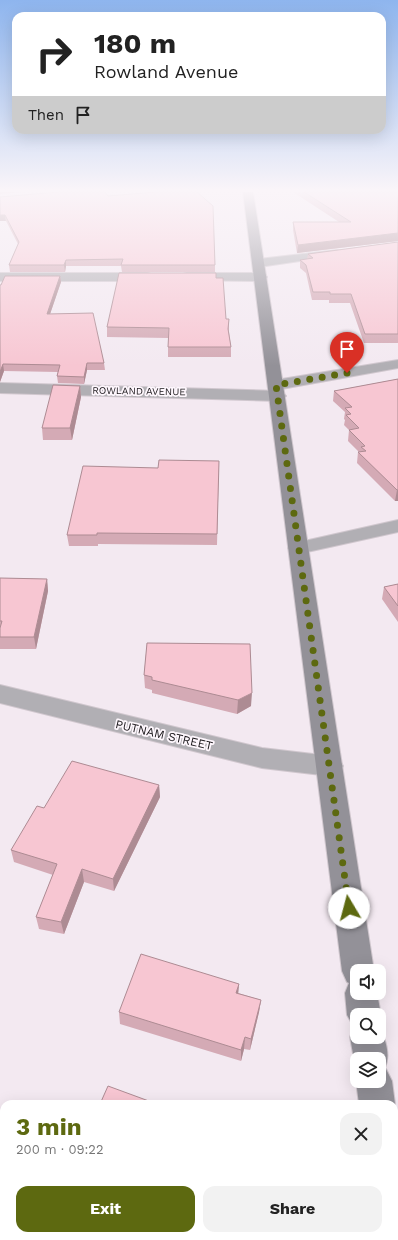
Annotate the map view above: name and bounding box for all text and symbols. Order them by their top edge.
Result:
text: 180 m [94,27,176,60]
icon: right [28,28,80,80]
text: Rowland Avenue [94,61,238,82]
icon: arrive [72,104,94,126]
text: Then [28,106,64,124]
pin [330,332,364,373]
icon: arrive [336,338,358,360]
street label: ROWLAND AVENUE [92,385,186,397]
street label: PUTNAM STREET [114,717,214,753]
position arrow [328,887,370,929]
map controls [350,964,386,1088]
button: sound [350,964,386,1000]
button: search [350,1008,386,1044]
button: layers [350,1052,386,1088]
text: 3 min [16,1113,82,1141]
button: close [340,1113,382,1155]
text: 200 m · 09:22 [16,1142,104,1157]
button: Exit [16,1186,195,1232]
button: Share [203,1186,382,1232]

